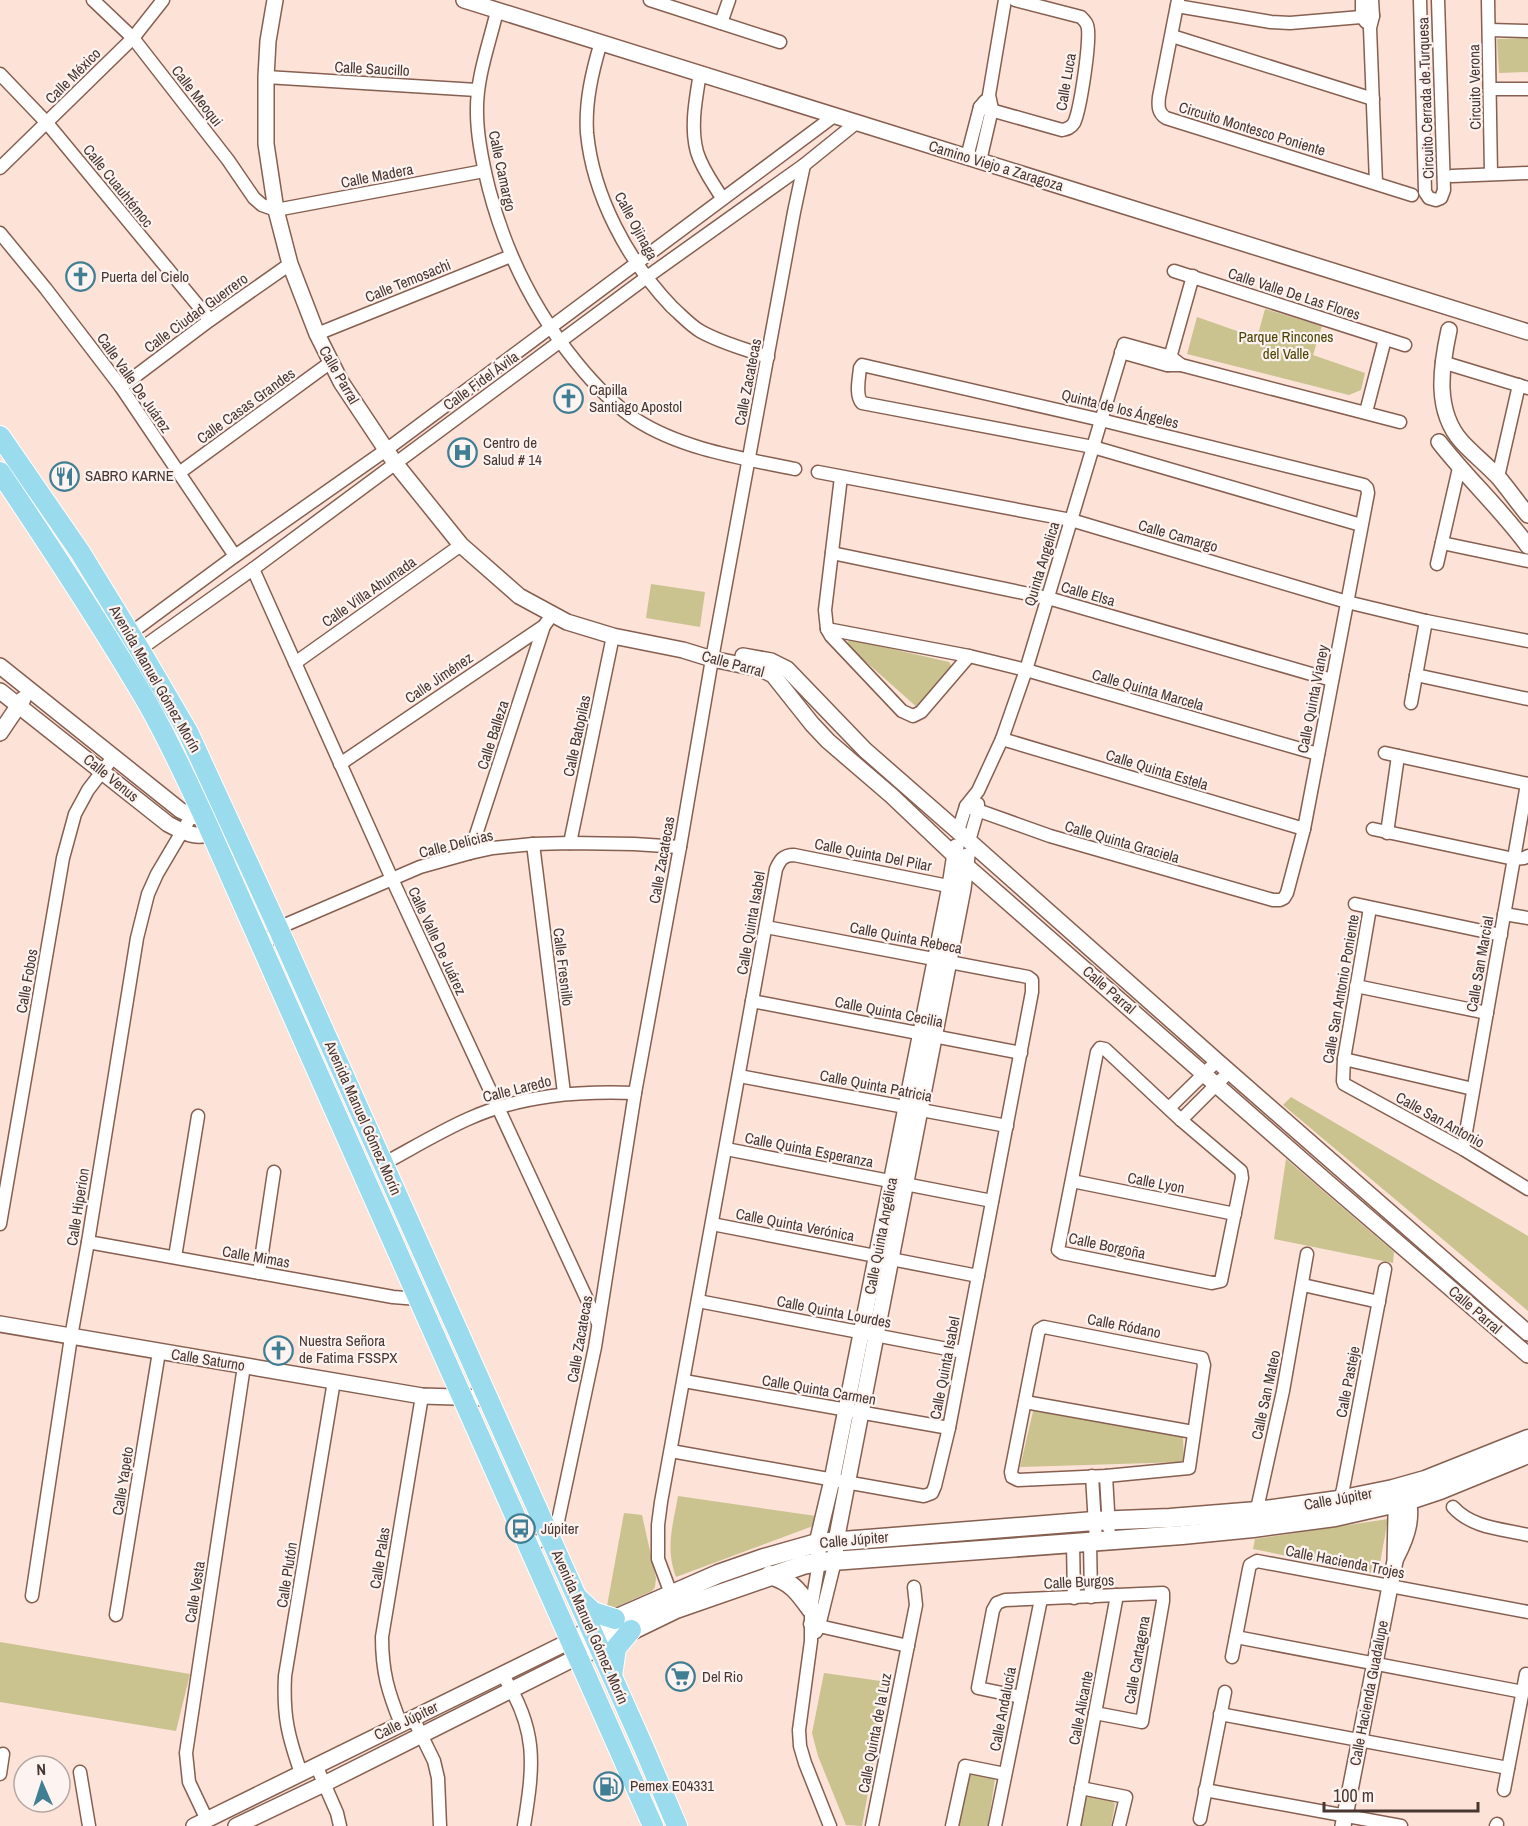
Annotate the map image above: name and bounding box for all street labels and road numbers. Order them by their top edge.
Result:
street label: Circuito Cerrada de Turquesa [1412,16,1439,179]
street label: Calle México [40,43,105,108]
street label: Circuito Verona [1463,44,1486,130]
street label: Calle Luca [1050,51,1081,112]
street label: Calle Saucillo [334,56,410,81]
street label: Calle Meoqui [167,61,228,131]
street label: Circuito Montesco Poniente [1176,96,1328,161]
street label: Calle Camargo [484,129,521,213]
street label: Camino Viejo a Zaragoza [926,135,1066,196]
street label: Calle Cuauhtémoc [78,140,158,232]
street label: Calle Madera [339,158,415,193]
street label: Calle Ojinaga [610,188,663,264]
street label: Calle Temosachi [362,254,454,307]
street label: Calle Valle De Las Flores [1225,262,1363,325]
street label: Calle Ciudad Guerrero [139,268,252,357]
street label: Calle Valle De Juárez [92,329,177,437]
street label: Calle Zacatecas [729,337,766,427]
street label: Calle Parral [314,342,365,408]
street label: Calle Fidel Ávila [439,346,523,415]
street label: Calle Casas Grandes [192,363,299,448]
street label: Quinta de los Ángeles [1059,384,1181,433]
street label: Calle Camargo [1136,514,1221,557]
street label: Quinta Angelica [1019,519,1064,609]
street label: Calle Villa Ahumada [317,551,420,632]
street label: Calle Elsa [1059,576,1118,611]
street label: Avenida Manuel Gómez Morín [104,600,206,756]
street label: Calle Quinta Vianey [1292,642,1333,755]
street label: Calle Parral [699,645,767,682]
street label: Calle Jiménez [401,647,477,708]
street label: Calle Quinta Marcela [1090,664,1207,716]
street label: Calle Batopilas [558,693,595,779]
street label: Calle Balleza [471,697,514,772]
street label: Calle Quinta Estela [1103,744,1211,795]
street label: Calle Venus [79,749,143,806]
street label: Calle Zacatecas [644,815,680,905]
street label: Calle Quinta Graciela [1062,815,1182,868]
street label: Calle Delicias [417,824,495,863]
street label: Calle Quinta Del Pilar [813,833,933,876]
street label: Calle Quinta Isabel [731,870,770,976]
street label: Calle Valle De Juárez [403,883,472,998]
street label: Calle San Antonio Poniente [1317,913,1364,1065]
street label: Calle San Marcial [1461,914,1498,1014]
street label: Calle Quinta Rebeca [848,916,964,959]
street label: Calle Fresnillo [548,927,579,1007]
street label: Calle Fobos [11,947,42,1015]
street label: Calle Parral [1078,961,1140,1019]
street label: Calle Quinta Cecilia [833,991,945,1032]
street label: Avenida Manuel Gómez Morín [320,1037,407,1198]
street label: Calle Quinta Patricia [818,1064,934,1107]
street label: Calle Laredo [480,1070,553,1107]
street label: Calle San Antonio [1392,1087,1489,1153]
street label: Calle Quinta Esperanza [743,1127,875,1172]
street label: Calle Hiperion [61,1166,94,1247]
street label: Calle Lyon [1126,1167,1186,1198]
street label: Calle Quinta Angélica [859,1175,902,1296]
street label: Calle Quinta Verónica [734,1203,856,1246]
street label: Calle Borgoña [1067,1227,1148,1264]
street label: Calle Mimas [221,1240,292,1273]
street label: Calle Parral [1444,1281,1506,1339]
street label: Calle Quinta Lourdes [775,1290,893,1333]
street label: Calle Zacatecas [562,1294,598,1384]
street label: Calle Ródano [1086,1308,1163,1343]
street label: Calle Quinta Isabel [924,1315,965,1421]
street label: Calle Saturno [170,1343,247,1376]
street label: Calle Pasteje [1330,1344,1365,1419]
street label: Calle San Mateo [1246,1348,1285,1442]
street label: Calle Quinta Carmen [760,1369,878,1410]
street label: Calle Yapeto [107,1445,138,1517]
street label: Calle Júpiter [1302,1482,1374,1515]
street label: Calle Palas [364,1526,395,1590]
street label: Calle Júpiter [819,1526,889,1553]
street label: Calle Hacienda Trojes [1284,1540,1407,1583]
street label: Calle Plutón [271,1541,302,1609]
street label: Avenida Manuel Gómez Morín [547,1546,634,1707]
street label: Calle Vesta [179,1559,210,1624]
street label: Calle Burgos [1043,1569,1115,1594]
street label: Calle Cartagena [1118,1614,1155,1706]
street label: Calle Hacienda Guadalupe [1344,1618,1393,1767]
street label: Calle Andalucía [984,1665,1021,1753]
street label: Calle Alicante [1063,1669,1098,1747]
street label: Calle Quinta de la Luz [853,1671,896,1795]
street label: Calle Júpiter [370,1696,441,1745]

